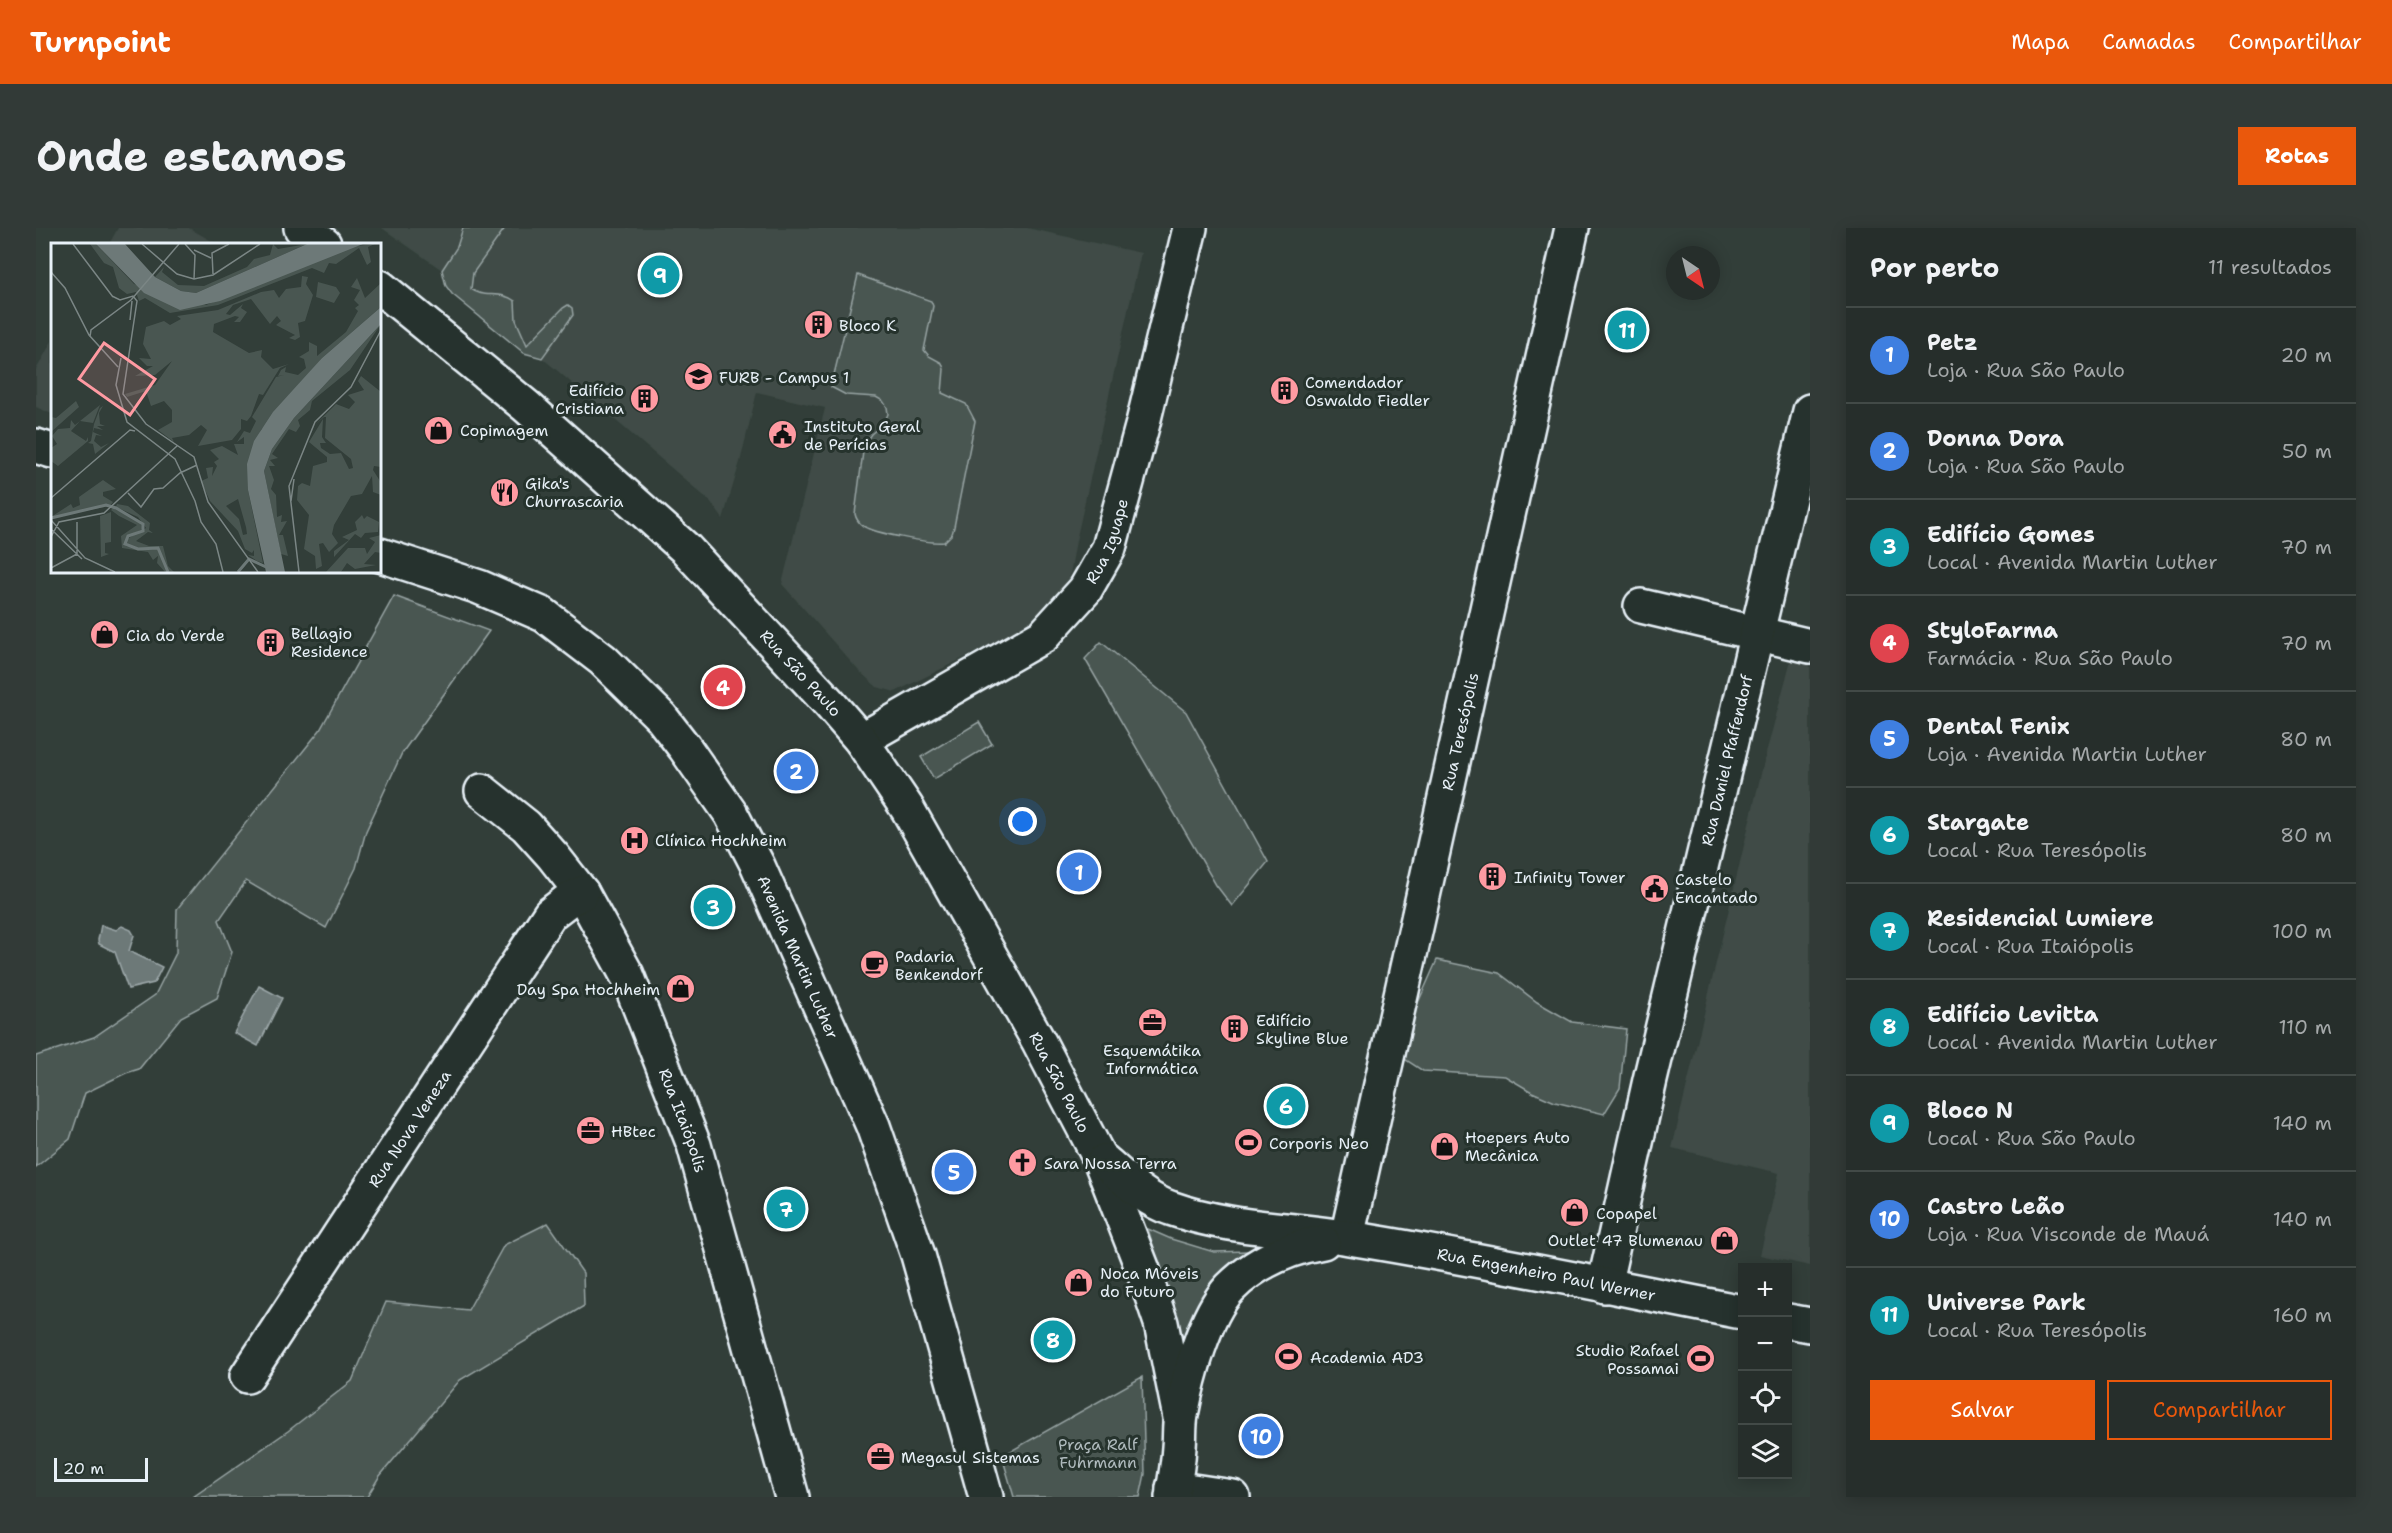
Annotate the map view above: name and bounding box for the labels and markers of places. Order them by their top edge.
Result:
pin: 9 [640,252,680,298]
pin: 11 [1608,308,1646,352]
building icon: Bloco K [802,309,834,341]
place label: Bloco K [839,315,897,336]
school or university icon: FURB - Campus 1 [682,361,714,393]
place label: FURB - Campus 1 [719,367,849,388]
place label: Comendador Oswaldo Fiedler [1305,372,1430,411]
building icon: Comendador Oswaldo Fiedler [1268,375,1300,407]
place label: Edifício Cristiana [555,380,624,419]
building icon: Edifício Cristiana [629,383,661,415]
shop icon: Copimagem [423,414,455,446]
place label: Instituto Geral de Perícias [804,416,920,455]
public building icon: Instituto Geral de Perícias [767,419,799,451]
place label: Copimagem [460,420,548,441]
place label: Gika's Churrascaria [525,473,623,512]
restaurant icon: Gika's Churrascaria [488,476,520,508]
shop icon: Cia do Verde [89,619,121,651]
place label: Bellagio Residence [291,623,368,662]
place label: Cia do Verde [126,625,225,646]
building icon: Bellagio Residence [254,626,286,658]
pin: 4 [704,664,742,710]
pin: 2 [776,748,816,794]
hospital icon: Clínica Hochheim [618,824,650,856]
place label: Clínica Hochheim [655,830,787,851]
pin: 1 [1060,850,1098,894]
building icon: Infinity Tower [1477,861,1509,893]
place label: Infinity Tower [1514,867,1626,888]
place label: Castelo Encantado [1675,869,1758,908]
public building icon: Castelo Encantado [1638,872,1670,904]
pin: 3 [694,884,732,930]
place label: Padaria Benkendorf [895,946,984,985]
cafe icon: Padaria Benkendorf [858,949,890,981]
shop icon: Day Spa Hochheim [665,973,697,1005]
place label: Day Spa Hochheim [517,979,660,1000]
office icon: Esquemátika Informática [1136,1006,1168,1038]
place label: Edifício Skyline Blue [1256,1010,1349,1049]
building icon: Edifício Skyline Blue [1219,1013,1251,1045]
place label: Esquemátika Informática [1103,1040,1201,1079]
pin: 6 [1266,1084,1306,1128]
office icon: HBtec [574,1115,606,1147]
place label: HBtec [611,1121,656,1142]
sports icon: Corporis Neo [1232,1127,1264,1159]
place label: Hoepers Auto Mecânica [1465,1127,1570,1166]
shop icon: Hoepers Auto Mecânica [1428,1130,1460,1162]
place label: Corporis Neo [1269,1133,1369,1154]
church icon: Sara Nossa Terra [1007,1147,1039,1179]
pin: 5 [934,1150,974,1194]
place label: Sara Nossa Terra [1044,1153,1177,1174]
pin: 7 [766,1186,806,1232]
shop icon: Copapel [1559,1197,1591,1229]
place label: Copapel [1596,1203,1657,1224]
shop icon: Outlet 47 Blumenau [1708,1224,1740,1256]
place label: Outlet 47 Blumenau [1548,1230,1703,1251]
place label: Noca Móveis do Futuro [1100,1263,1199,1302]
shop icon: Noca Móveis do Futuro [1063,1266,1095,1298]
pin: 8 [1034,1318,1072,1362]
place label: Studio Rafael Possamai [1576,1340,1679,1379]
sports icon: Academia AD3 [1273,1341,1305,1373]
sports icon: Studio Rafael Possamai [1684,1343,1716,1375]
place label: Academia AD3 [1310,1347,1424,1368]
pin: 10 [1242,1414,1280,1458]
office icon: Megasul Sistemas [864,1441,896,1473]
place label: Megasul Sistemas [901,1447,1040,1468]

